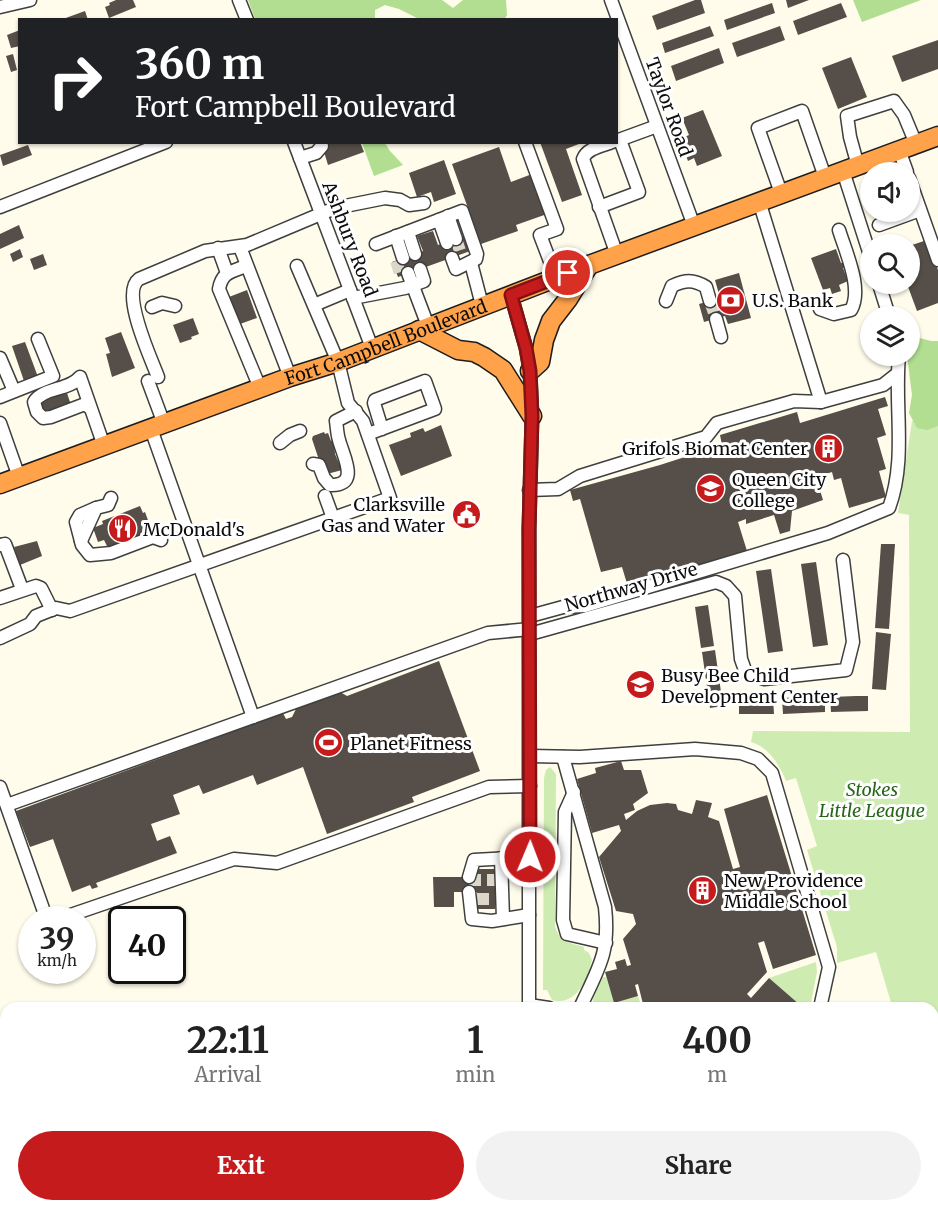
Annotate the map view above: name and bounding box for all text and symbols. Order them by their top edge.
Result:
text: 360 m [135,38,264,90]
icon: right [36,42,114,120]
street label: Taylor Road [640,54,698,160]
text: Fort Campbell Boulevard [135,90,456,124]
map controls [860,162,920,366]
button: sound [860,162,920,222]
street label: Ashbury Road [317,177,383,300]
button: search [860,234,920,294]
pin [542,247,593,298]
icon: arrive [551,256,584,289]
bank icon: U.S. Bank [715,284,747,316]
place label: U.S. Bank [752,289,834,312]
street label: Fort Campbell Boulevard [282,294,490,390]
button: layers [860,306,920,366]
building icon: Grifols Biomat Center [813,432,845,464]
place label: Grifols Biomat Center [622,437,808,460]
place label: Queen City College [732,468,827,512]
school or university icon: Queen City College [695,473,727,505]
place label: Clarksville Gas and Water [322,493,445,537]
public building icon: Clarksville Gas and Water [450,498,482,530]
restaurant icon: McDonald's [106,513,138,545]
place label: McDonald's [143,518,245,541]
street label: Northway Drive [562,557,700,617]
place label: Busy Bee Child Development Center [661,664,838,708]
school or university icon: Busy Bee Child Development Center [624,669,656,701]
sports icon: Planet Fitness [313,727,345,759]
place label: Planet Fitness [350,732,472,755]
park label: Stokes Little League [819,778,925,822]
position arrow [498,825,562,889]
place label: New Providence Middle School [724,869,863,913]
building icon: New Providence Middle School [687,874,719,906]
speed limit sign: 40 [108,906,186,984]
text: 39 [40,919,74,957]
text: km/h [37,951,77,970]
text: 22:11 [187,1018,269,1063]
text: 1 [467,1018,484,1063]
text: 400 [682,1018,752,1063]
text: Arrival [194,1062,261,1087]
text: min [456,1062,495,1087]
text: m [707,1062,727,1087]
button: Exit [18,1131,464,1200]
button: Share [476,1131,921,1200]

